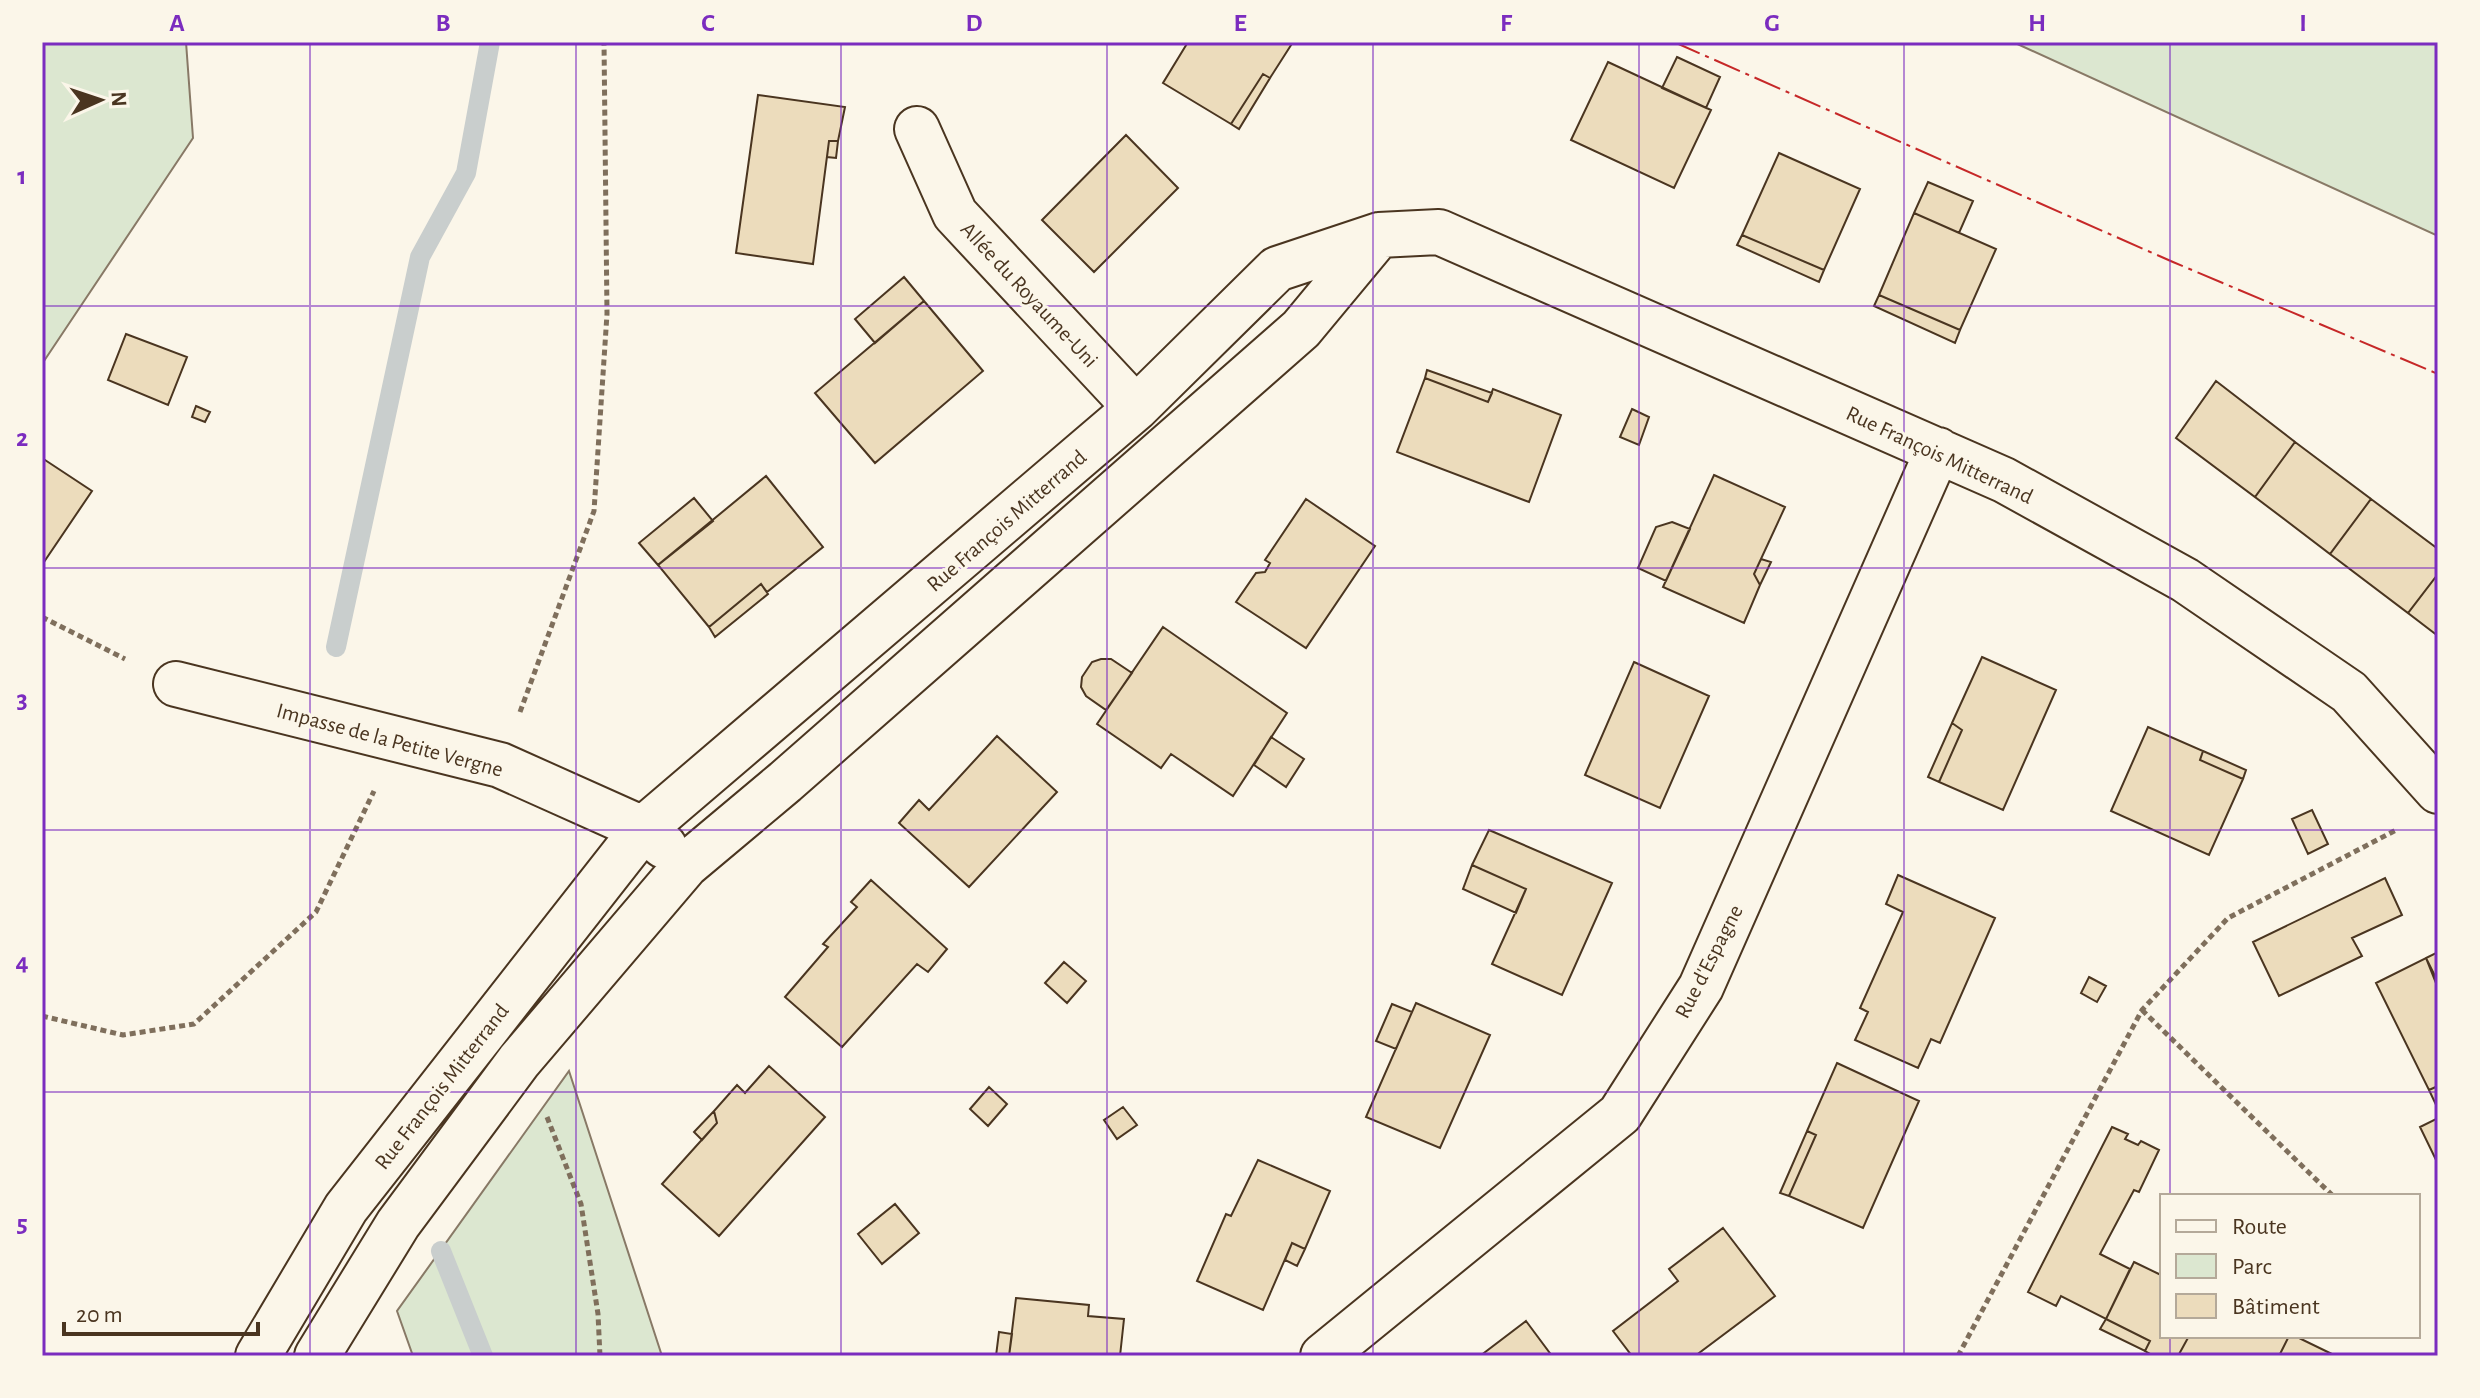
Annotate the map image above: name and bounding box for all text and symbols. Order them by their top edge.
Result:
text: A [169,10,185,36]
text: B [435,10,451,36]
text: C [701,10,715,36]
text: D [965,10,983,36]
text: E [1233,10,1247,36]
text: F [1500,10,1513,36]
text: G [1764,10,1780,36]
text: H [2028,10,2046,36]
text: I [2299,10,2307,36]
north arrow [60,60,140,140]
text: N [108,91,130,107]
text: 1 [17,163,27,189]
street label: Allée du Royaume-Uni [957,218,1102,372]
street label: Rue François Mitterrand [1843,402,2036,508]
text: 2 [16,425,28,451]
street label: Rue François Mitterrand [923,446,1091,596]
text: 3 [16,687,28,713]
street label: Impasse de la Petite Vergne [274,699,505,781]
street label: Rue d'Espagne [1671,901,1747,1022]
text: 4 [15,949,29,975]
street label: Rue François Mitterrand [371,1000,513,1173]
legend [2160,1194,2420,1338]
text: 5 [16,1211,28,1237]
text: Route [2232,1215,2287,1239]
text: Parc [2232,1255,2272,1279]
scale bar [64,1286,258,1336]
text: Bâtiment [2232,1295,2320,1319]
text: 20 m [76,1303,123,1327]

